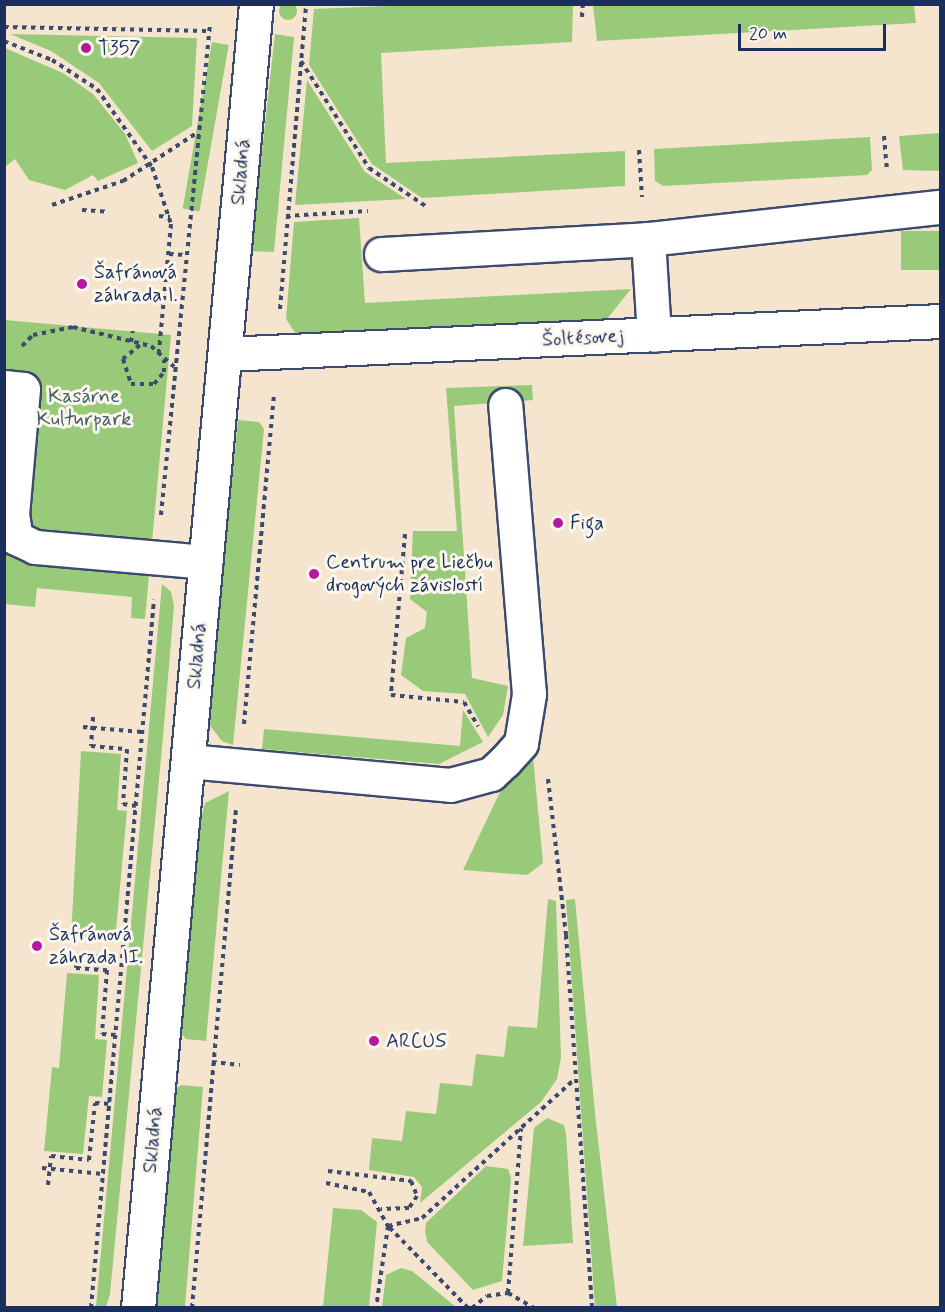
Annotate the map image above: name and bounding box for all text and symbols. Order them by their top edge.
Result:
scale bar [741,12,890,50]
text: 20 m [749,22,787,46]
place label: T357 [98,36,140,60]
marker: T357 [79,41,93,55]
street label: Skladná [226,138,256,206]
place label: Šafránová záhrada I. [94,260,182,307]
marker: Šafránová záhrada I. [75,277,89,291]
street label: Šoltésovej [541,324,625,352]
park label: Kasárne Kulturpark [37,384,131,431]
place label: Figa [570,511,604,535]
marker: Figa [551,516,565,530]
place label: Centrum pre Liečbu drogových závislostí [326,550,493,597]
marker: Centrum pre Liečbu drogových závislostí [307,567,321,581]
street label: Skladná [182,622,212,690]
place label: Šafránová záhrada II. [49,922,149,969]
marker: Šafránová záhrada II. [30,939,44,953]
place label: ARCUS [386,1029,446,1053]
marker: ARCUS [367,1034,381,1048]
street label: Skladná [138,1106,168,1174]

